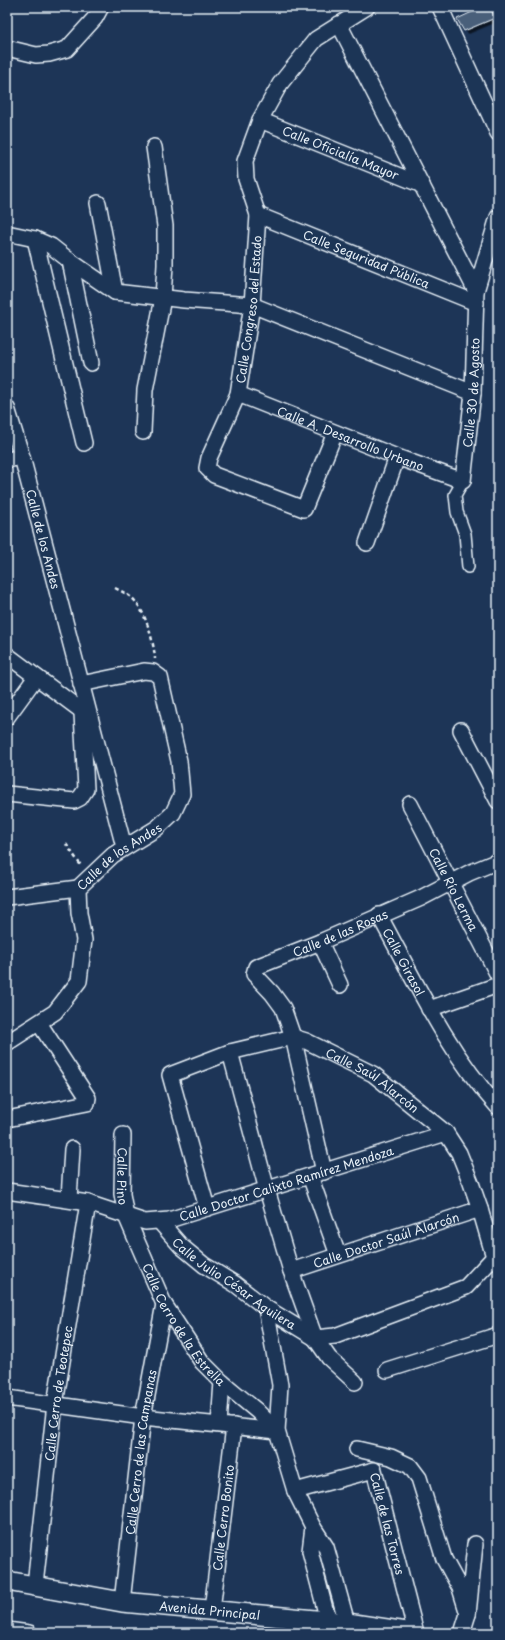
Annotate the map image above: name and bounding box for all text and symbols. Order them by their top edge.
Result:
street label: Calle Oficialía Mayor [280,121,402,184]
street label: Calle Seguridad Pública [300,225,433,293]
street label: Calle Congreso del Estado [231,235,266,385]
street label: Calle 30 de Agosto [458,337,484,448]
street label: Calle A. Desarrollo Urbano [275,401,427,475]
street label: Calle de los Andes [22,487,65,591]
street label: Calle de los Andes [72,819,166,894]
street label: Calle Río Lerma [425,845,483,935]
street label: Calle de las Rosas [290,904,391,961]
street label: Calle Girasol [379,925,429,999]
street label: Calle Saúl Alarcón [323,1043,423,1117]
street label: Calle Doctor Calixto Ramírez Mendoza [177,1141,396,1225]
street label: Calle Pino [113,1147,133,1207]
street label: Calle Doctor Saúl Alarcón [311,1208,461,1272]
street label: Calle Julio César Aguilera [168,1233,300,1334]
street label: Calle Cerro de la Estrella [138,1260,230,1390]
street label: Calle Cerro de Teotepec [40,1324,77,1462]
street label: Calle Cerro de las Campanas [121,1368,161,1536]
street label: Calle Cerro Bonito [208,1463,238,1572]
street label: Calle de las Torres [366,1470,410,1577]
street label: Avenida Principal [159,1597,261,1624]

